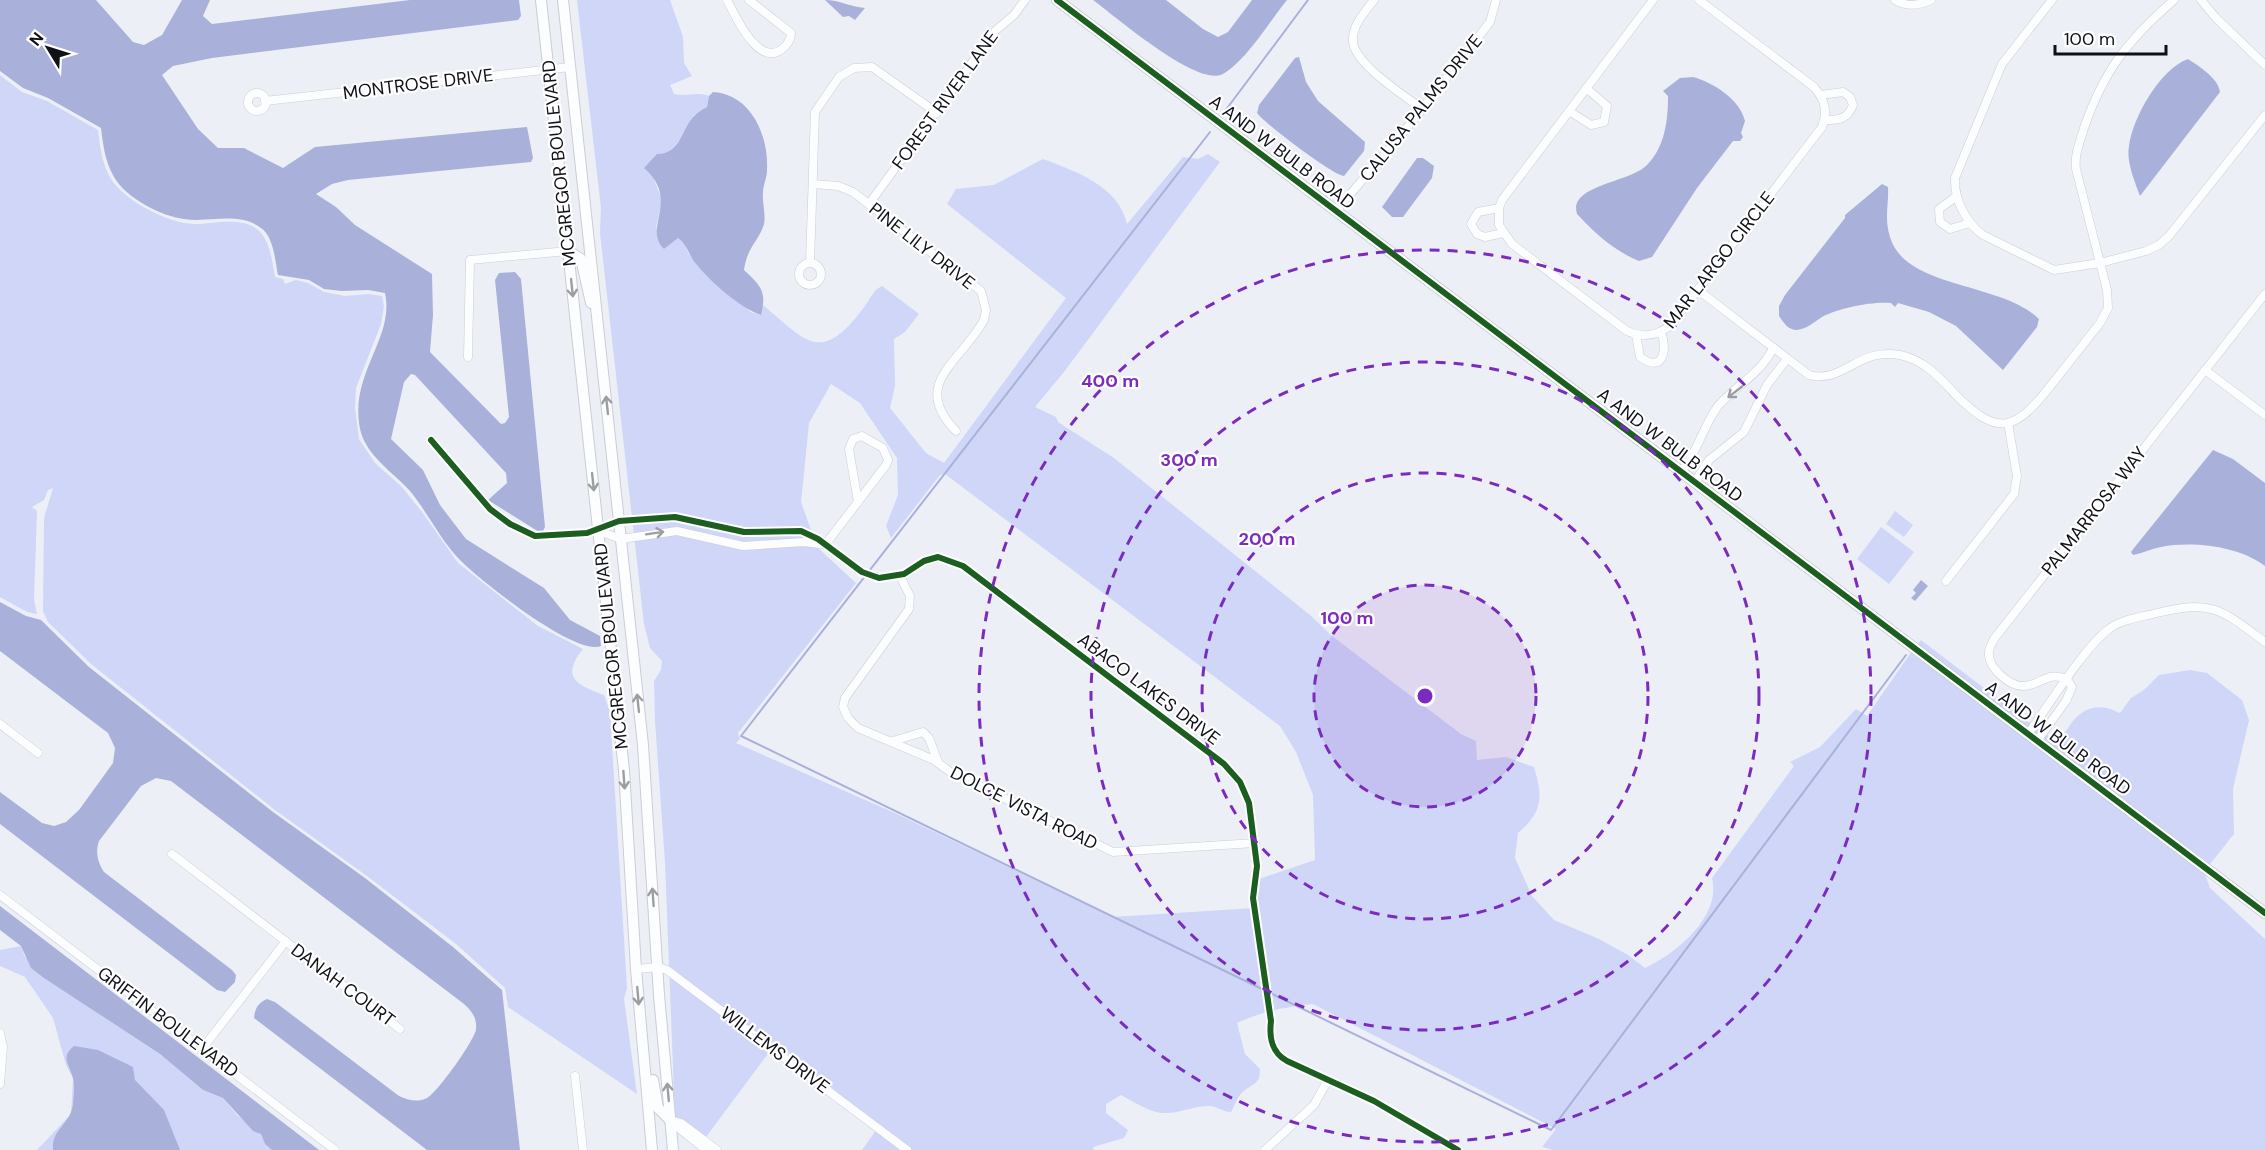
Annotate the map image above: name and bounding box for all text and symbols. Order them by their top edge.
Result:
north arrow [18,18,78,78]
scale bar [2055,18,2166,56]
street label: FOREST RIVER LANE [886,26,1004,174]
text: 100 m [2064,27,2115,51]
text: N [25,28,48,50]
street label: CALUSA PALMS DRIVE [1354,29,1488,187]
street label: MCGREGOR BOULEVARD [536,59,582,267]
street label: MONTROSE DRIVE [342,63,494,105]
street label: A AND W BULB ROAD [1204,89,1360,215]
street label: MAR LARGO CIRCLE [1658,187,1780,333]
street label: PINE LILY DRIVE [864,197,980,295]
one-way arrow [567,277,578,297]
text: 400 m [1081,369,1139,393]
street label: A AND W BULB ROAD [1592,382,1748,508]
one-way arrow [1727,385,1743,398]
one-way arrow [601,395,612,415]
street label: PALMARROSA WAY [2036,441,2152,580]
text: 300 m [1160,448,1218,472]
one-way arrow [588,471,599,491]
one-way arrow [645,527,665,538]
text: 200 m [1239,527,1295,551]
street label: MCGREGOR BOULEVARD [588,542,634,750]
text: 100 m [1320,606,1374,630]
street label: ABACO LAKES DRIVE [1073,628,1225,750]
street label: A AND W BULB ROAD [1980,675,2136,801]
centre of rings [1415,686,1435,706]
one-way arrow [632,694,643,713]
street label: DOLCE VISTA ROAD [946,760,1102,856]
one-way arrow [619,770,630,790]
one-way arrow [647,888,658,908]
street label: DANAH COURT [286,938,400,1032]
street label: GRIFFIN BOULEVARD [93,961,243,1083]
one-way arrow [633,985,644,1005]
street label: WILLEMS DRIVE [716,1001,834,1099]
one-way arrow [662,1082,673,1102]

